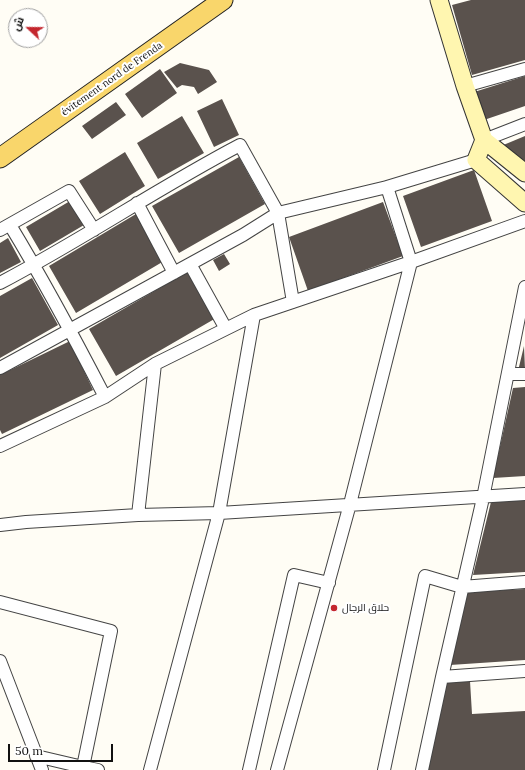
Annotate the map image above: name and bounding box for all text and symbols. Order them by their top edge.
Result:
north arrow [8,8,48,48]
text: ش [9,15,27,33]
street label: évitement nord de Frenda [59,39,165,119]
place label: حلاق الرجال [342,602,389,614]
marker: حلاق الرجال [329,603,339,613]
scale bar [10,736,115,762]
text: 50 m [15,743,43,758]

